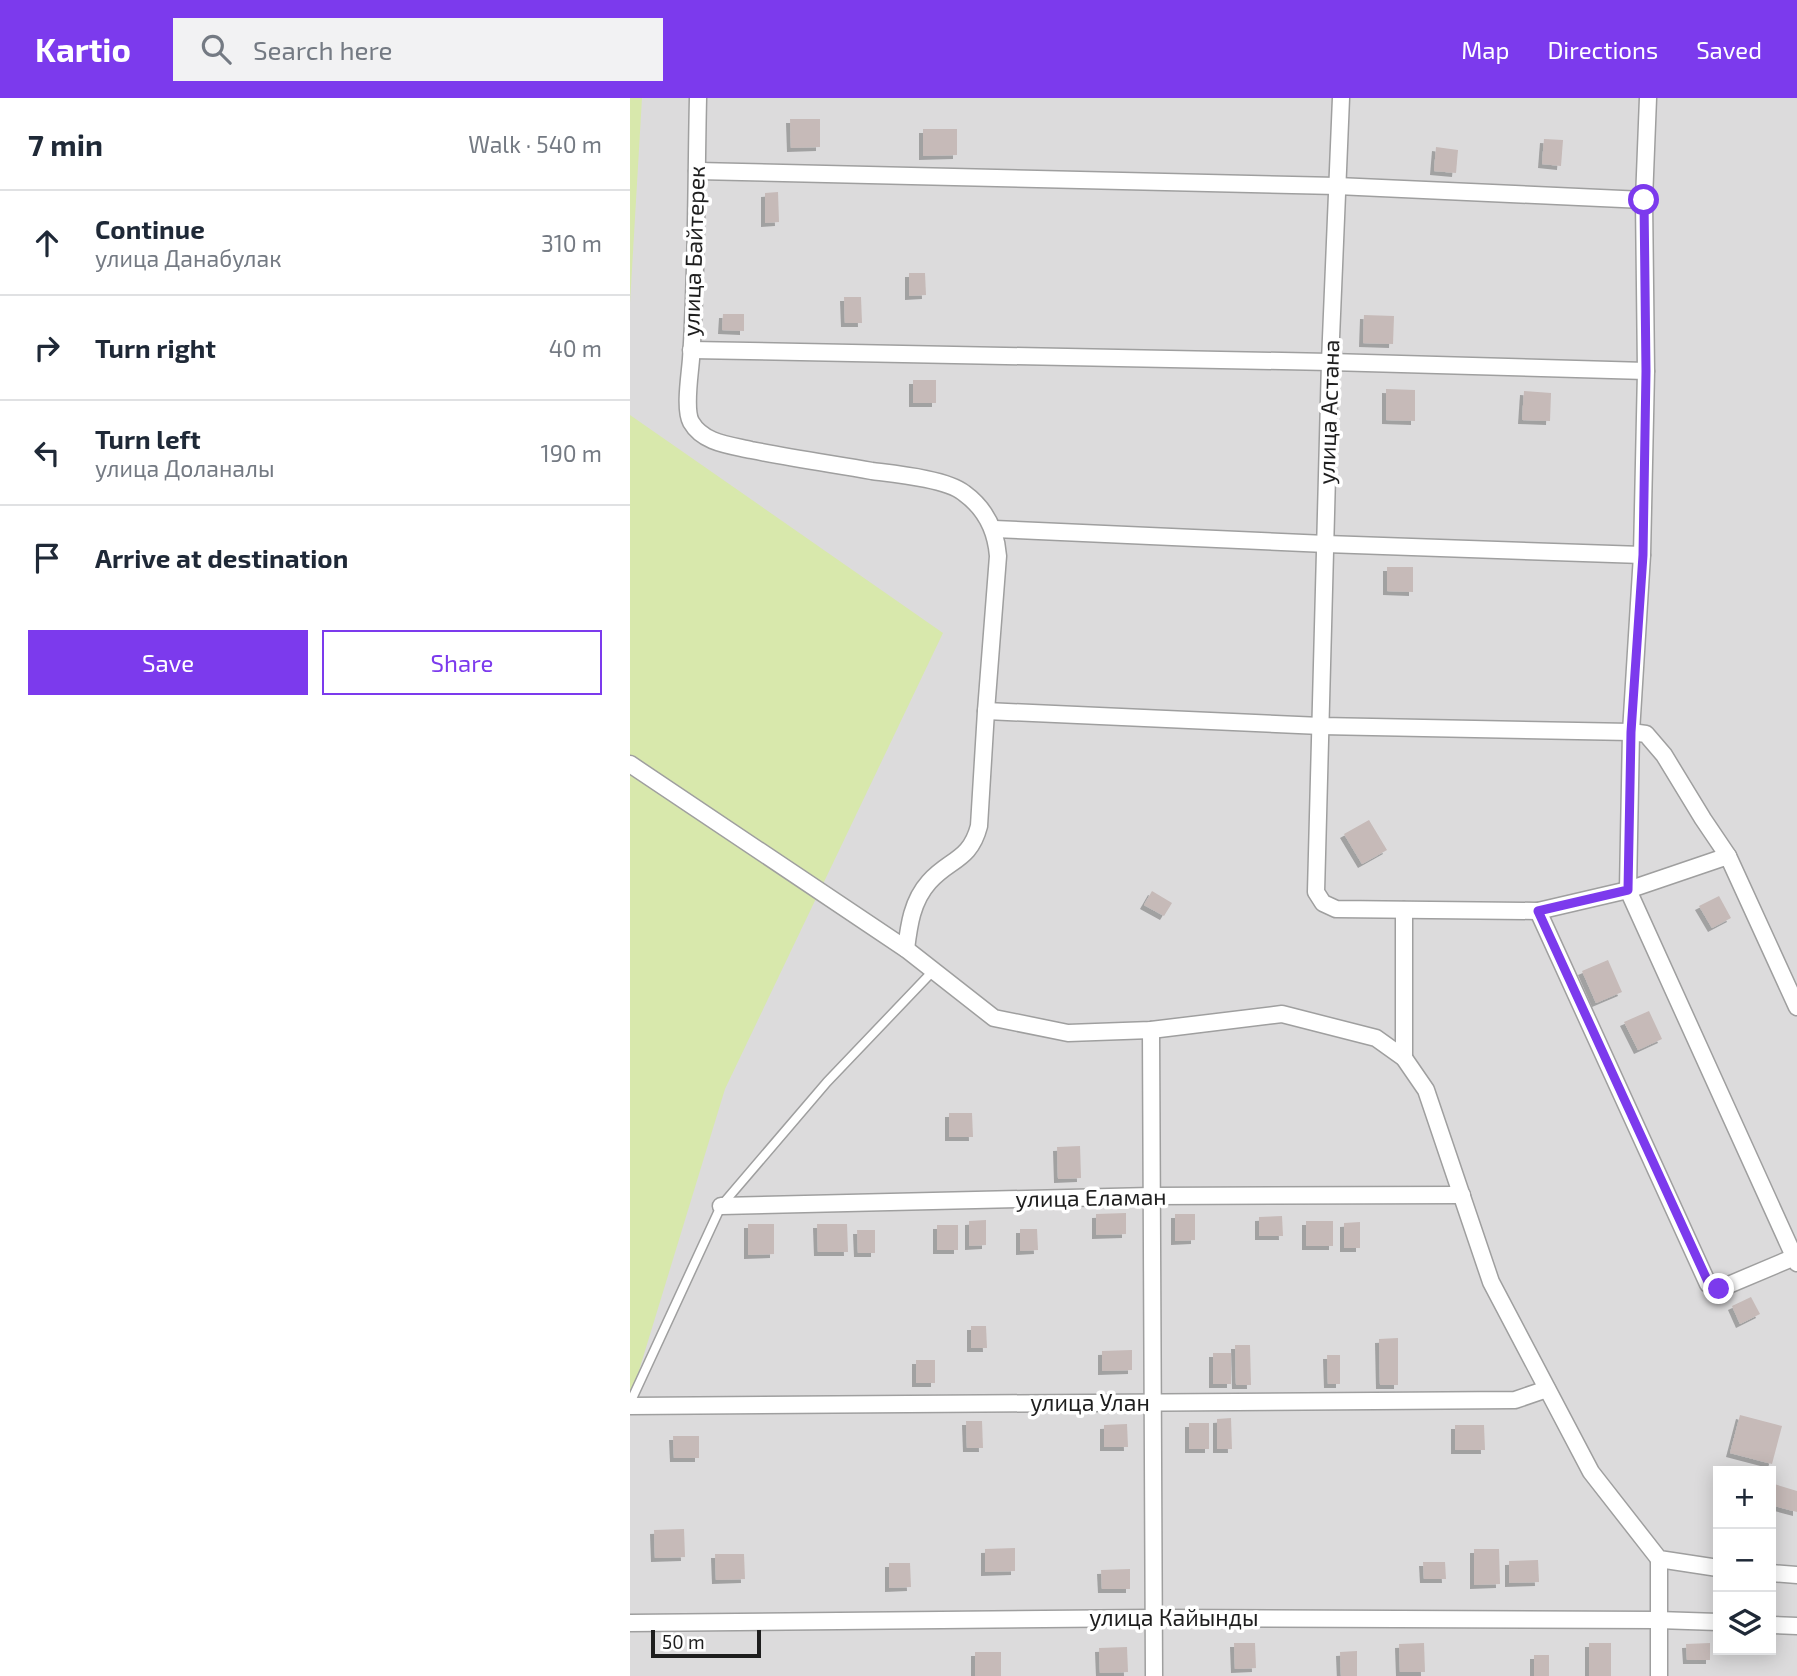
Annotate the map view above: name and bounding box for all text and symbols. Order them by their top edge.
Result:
search box [173,18,663,81]
text: Kartio [35,29,131,69]
icon: search [197,30,235,68]
text: Search here [253,34,393,65]
text: Map [1461,35,1509,64]
text: Directions [1547,35,1658,64]
text: Saved [1696,35,1762,64]
text: 7 min [28,126,103,162]
text: Walk · 540 m [468,130,602,158]
street label: улица Байтерек [676,165,711,337]
route start [1628,184,1659,215]
text: Continue [95,213,205,244]
icon: ahead [28,224,66,262]
text: 310 m [541,229,602,257]
text: улица Данабулак [95,244,282,272]
icon: right [28,329,66,367]
text: Turn right [95,332,216,363]
text: 40 m [549,334,602,362]
street label: улица Астана [1311,339,1346,485]
text: Turn left [95,423,201,454]
icon: left [28,434,66,472]
text: 190 m [541,439,602,467]
text: улица Доланалы [95,454,274,482]
icon: arrive [28,539,66,577]
text: Arrive at destination [95,542,348,573]
button: Save [28,630,308,695]
button: Share [322,630,602,695]
street label: улица Еламан [1015,1182,1167,1213]
route end [1703,1273,1734,1304]
street label: улица Улан [1030,1388,1150,1417]
map controls [1713,1466,1776,1655]
button: + [1713,1466,1776,1529]
button: − [1713,1529,1776,1592]
button: layers [1713,1592,1776,1655]
street label: улица Кайынды [1089,1603,1259,1632]
scale bar [651,1627,761,1659]
text: 50 m [662,1630,705,1653]

